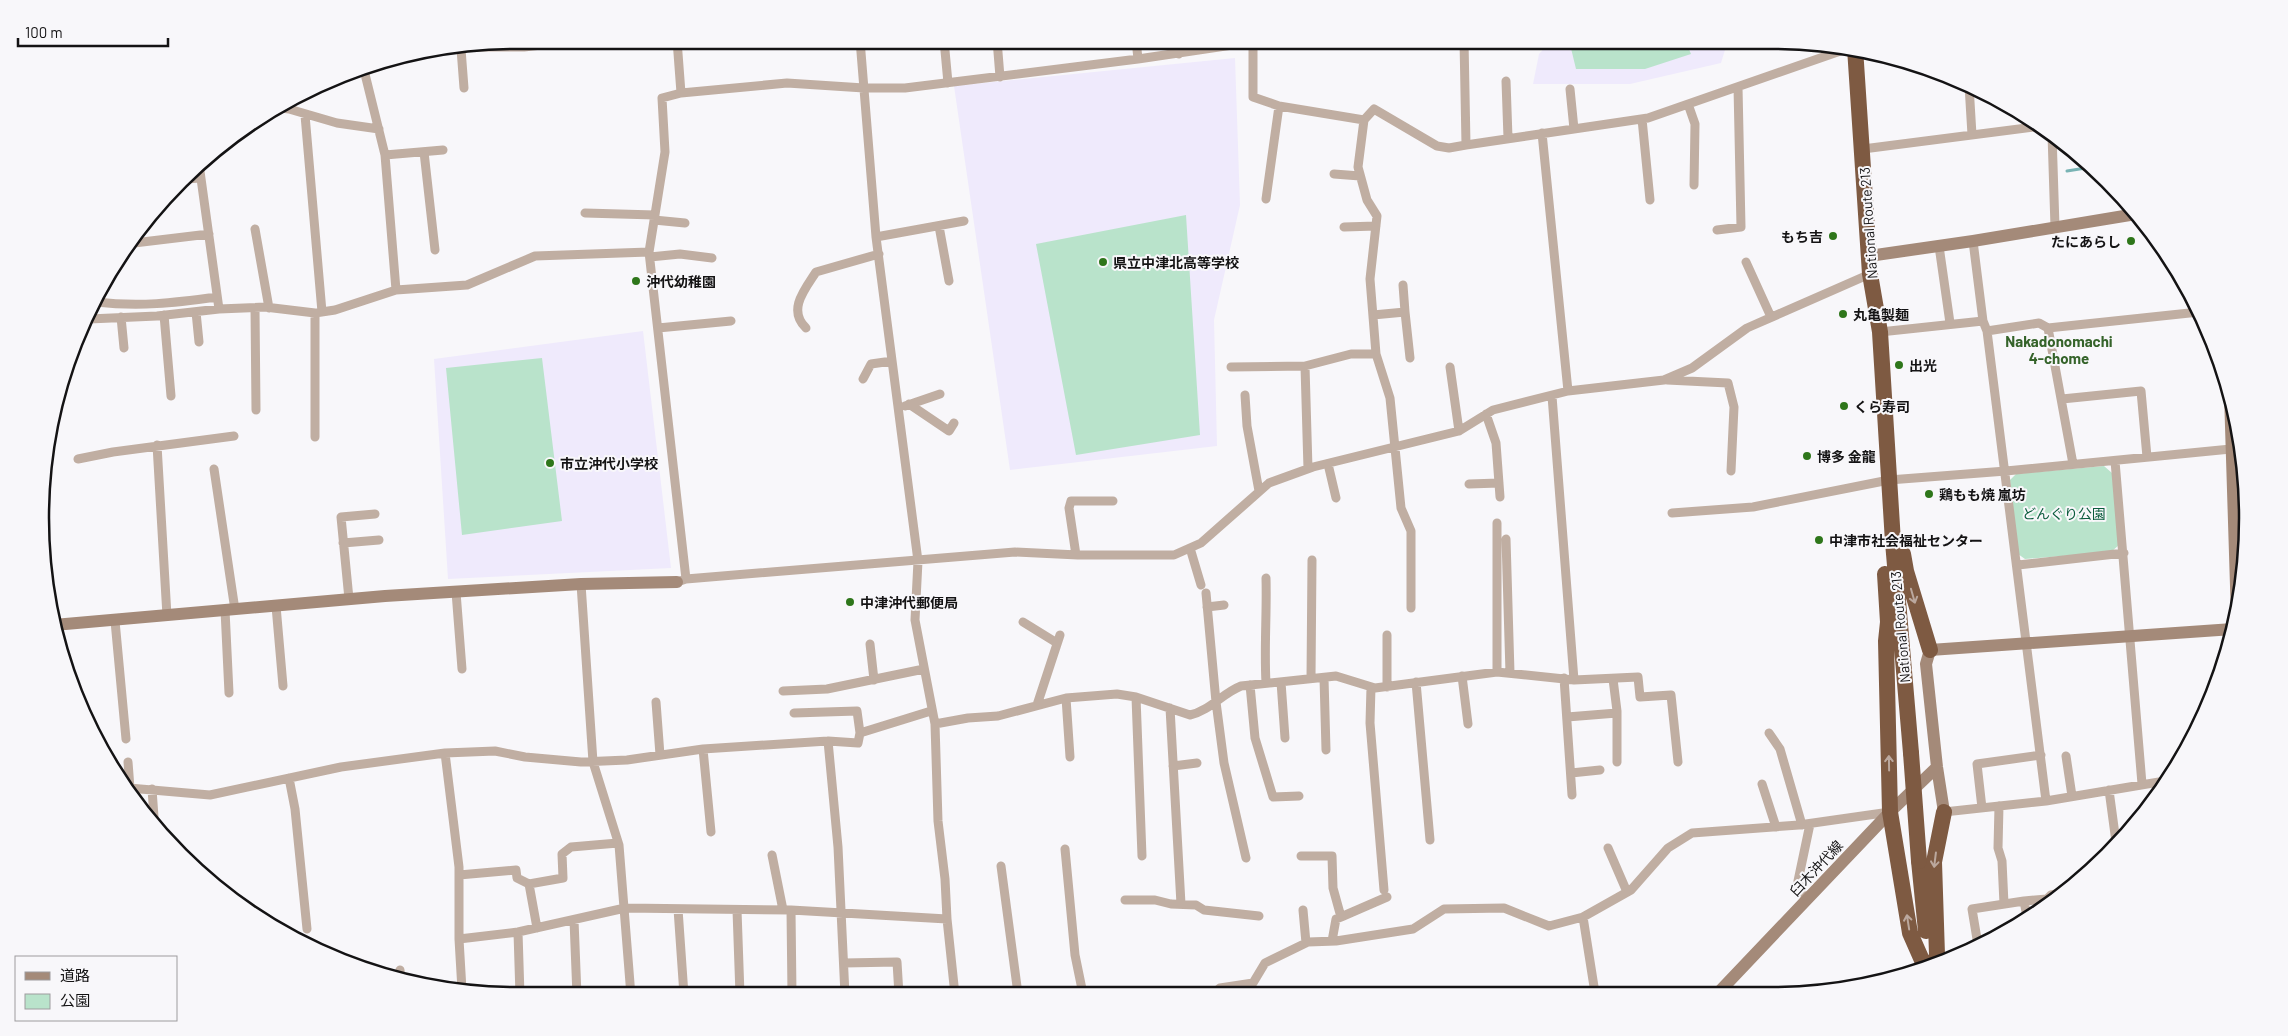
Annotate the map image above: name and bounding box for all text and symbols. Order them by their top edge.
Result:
scale bar [18,15,168,47]
text: 100 m [25,23,63,41]
street label: National Route 213 [1856,167,1880,279]
place label: もち吉 [1781,228,1823,245]
marker: もち吉 [1827,230,1839,242]
place label: たにあらし [2051,233,2121,250]
marker: たにあらし [2125,235,2137,247]
place label: 県立中津北高等学校 [1113,254,1239,271]
marker: 県立中津北高等学校 [1097,256,1109,268]
place label: 沖代幼稚園 [646,273,716,290]
marker: 沖代幼稚園 [630,275,642,287]
place label: 丸亀製麺 [1853,306,1909,323]
marker: 丸亀製麺 [1837,308,1849,320]
district label: Nakadonomachi 4-chome [2005,332,2113,367]
place label: 出光 [1909,357,1937,374]
marker: 出光 [1893,359,1905,371]
place label: くら寿司 [1854,398,1910,415]
marker: くら寿司 [1838,400,1850,412]
place label: 博多 金龍 [1817,448,1876,465]
marker: 博多 金龍 [1801,450,1813,462]
place label: 市立沖代小学校 [560,455,658,472]
marker: 市立沖代小学校 [544,457,556,469]
place label: 鶏もも焼 嵐坊 [1939,486,2026,503]
marker: 鶏もも焼 嵐坊 [1923,488,1935,500]
park label: どんぐり公園 [2022,505,2106,522]
place label: 中津市社会福祉センター [1829,532,1983,549]
marker: 中津市社会福祉センター [1813,534,1825,546]
street label: National Route 213 [1887,571,1913,683]
one-way arrow [1909,588,1919,604]
place label: 中津沖代郵便局 [860,594,958,611]
marker: 中津沖代郵便局 [844,596,856,608]
one-way arrow [1884,755,1894,772]
street label: 臼木沖代線 [1786,837,1846,899]
one-way arrow [1930,851,1940,867]
one-way arrow [1903,914,1913,930]
legend [15,956,178,1021]
text: 道路 [60,966,90,984]
text: 公園 [60,991,90,1009]

